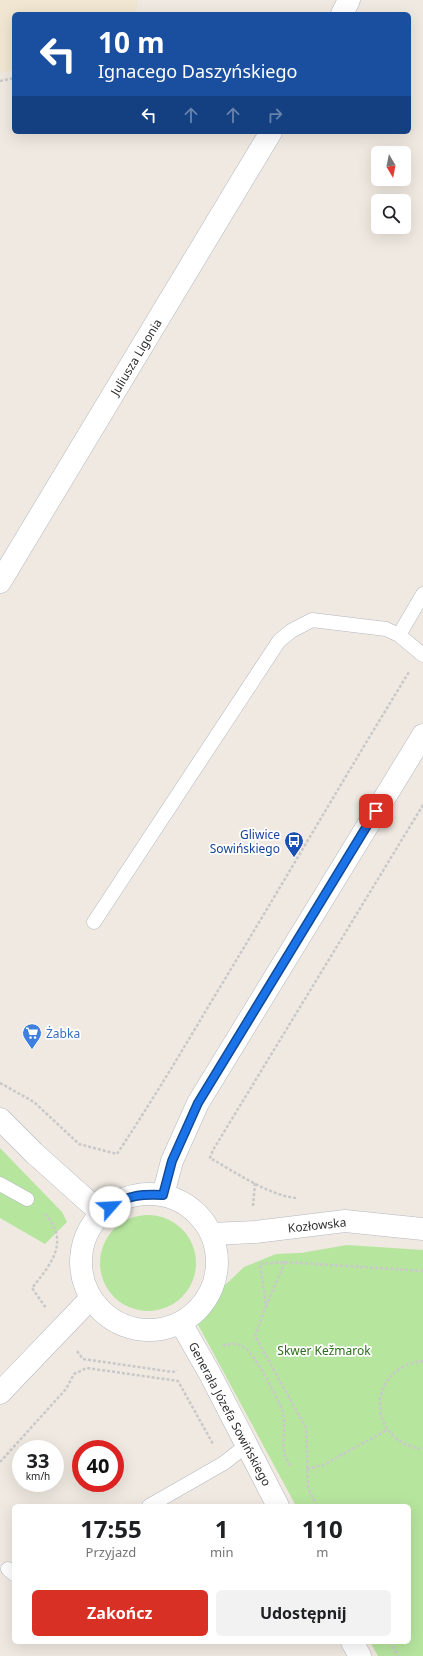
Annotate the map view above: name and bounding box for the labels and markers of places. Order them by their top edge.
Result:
pin [359,794,393,828]
place label: Gliwice Sowińskiego [210,826,280,857]
bus stop icon: Gliwice Sowińskiego [283,830,305,858]
supermarket icon: Żabka [21,1022,43,1050]
place label: Żabka [46,1025,80,1042]

